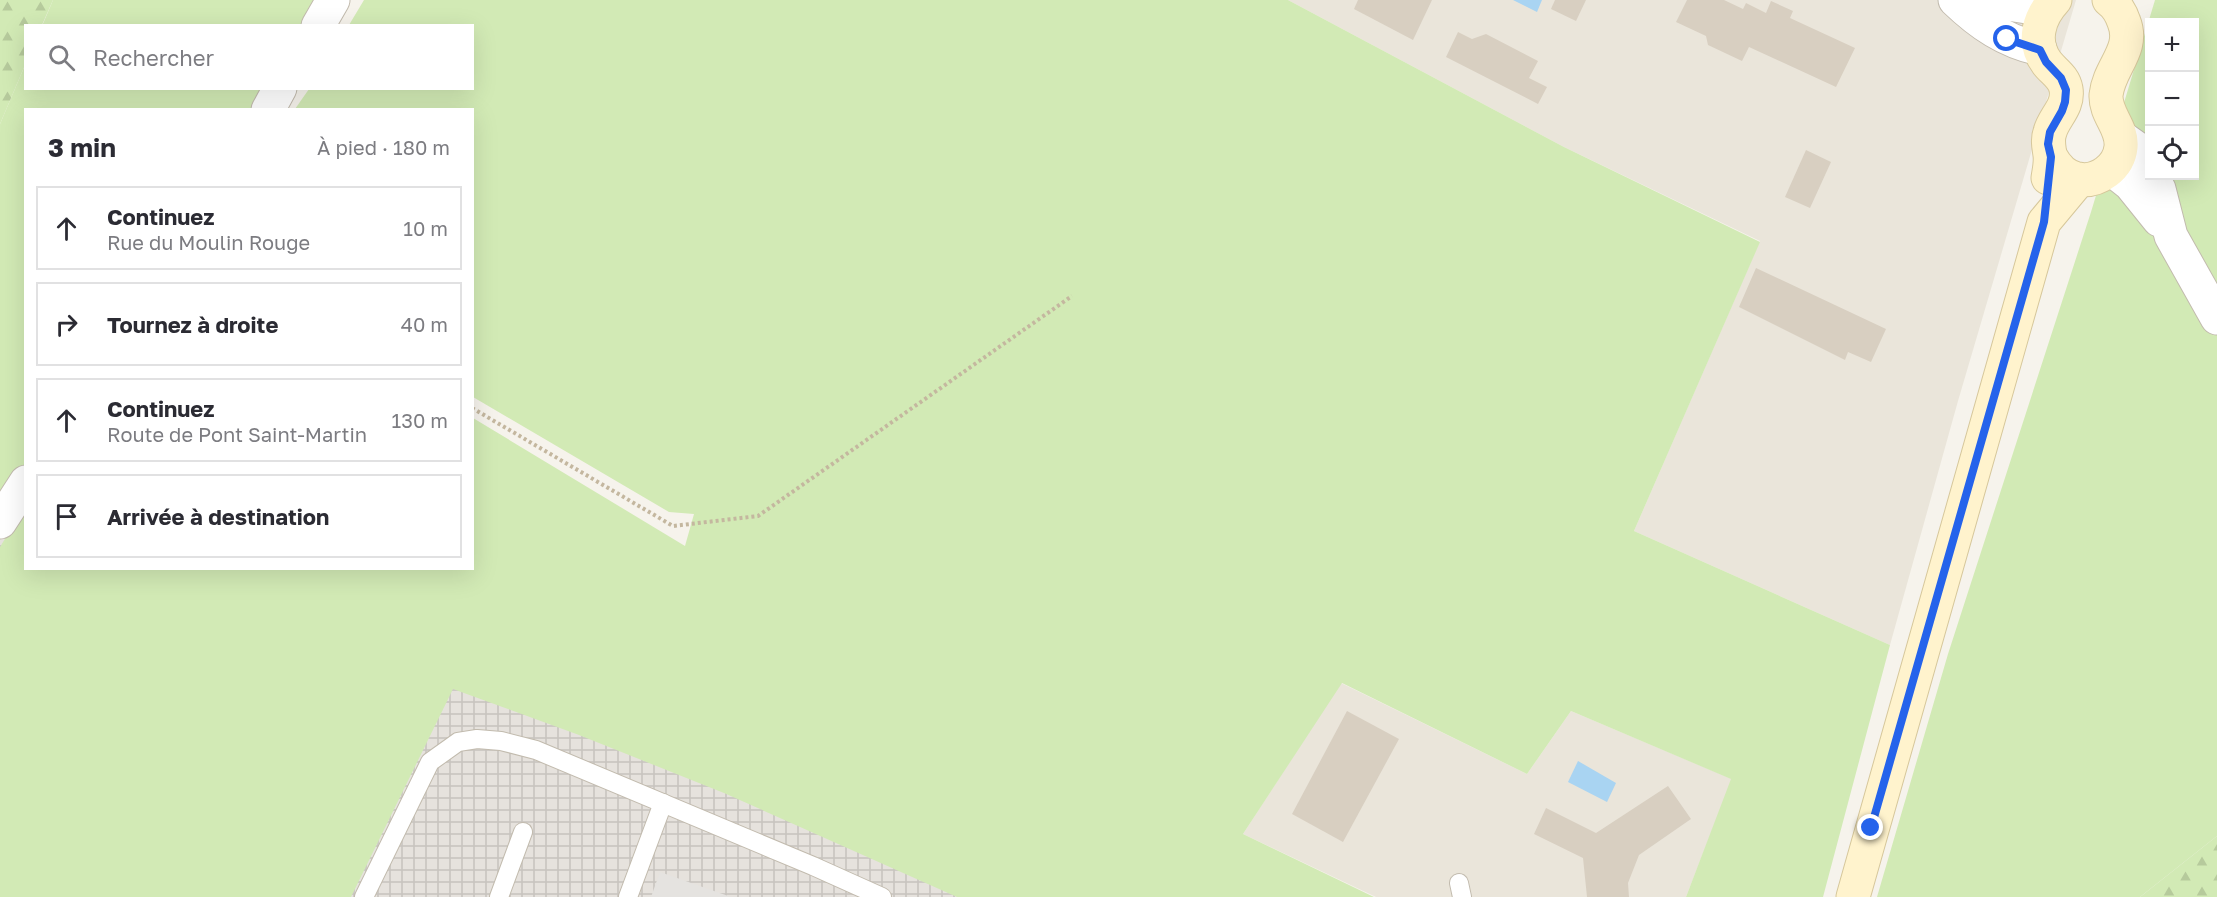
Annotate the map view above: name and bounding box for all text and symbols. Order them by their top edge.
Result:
map controls [2145,18,2199,180]
button: + [2145,18,2199,72]
search box [24,24,474,90]
route start [1993,25,2019,51]
icon: search [45,41,78,74]
text: Rechercher [93,44,214,71]
button: − [2145,72,2199,126]
button: locate [2145,126,2199,180]
text: 3 min [48,132,116,163]
text: À pied · 180 m [317,135,450,159]
text: Continuez [107,203,214,230]
icon: ahead [50,212,83,245]
text: 10 m [403,216,448,240]
text: Rue du Moulin Rouge [107,230,310,254]
icon: right [50,308,83,341]
text: Tournez à droite [107,311,278,338]
text: 40 m [401,312,448,336]
text: Continuez [107,395,214,422]
icon: ahead [50,404,83,437]
text: 130 m [392,408,448,432]
text: Route de Pont Saint-Martin [107,422,367,446]
icon: arrive [50,500,83,533]
text: Arrivée à destination [107,503,329,530]
route end [1857,814,1883,840]

